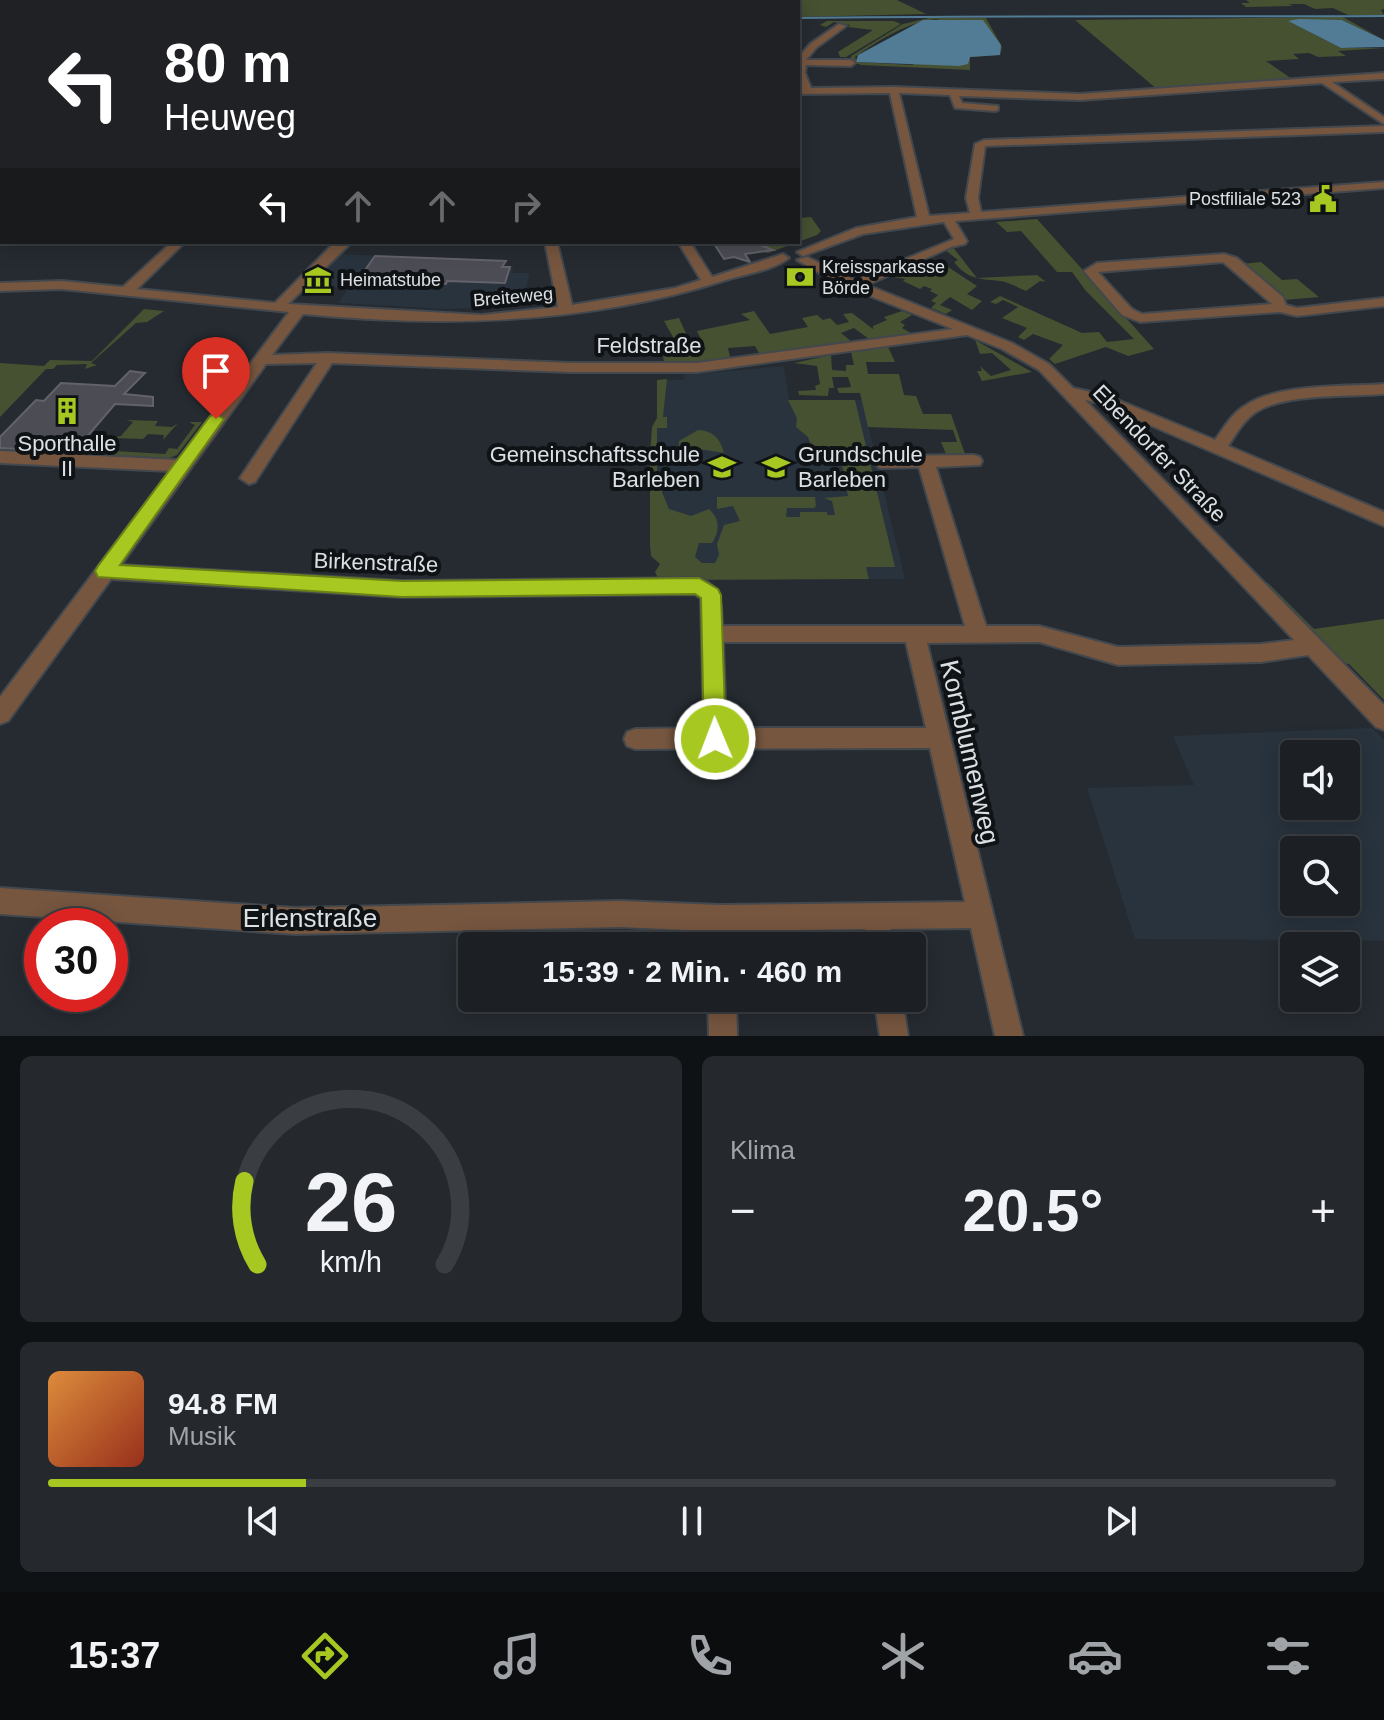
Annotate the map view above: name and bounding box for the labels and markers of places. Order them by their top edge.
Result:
public building icon: Postfiliale 523 [1308,184,1338,214]
place label: Postfiliale 523 [1189,189,1301,209]
place label: Kreissparkasse Börde [822,257,945,298]
bank icon: Kreissparkasse Börde [785,262,815,292]
museum icon: Heimatstube [303,265,333,295]
place label: Heimatstube [340,270,441,290]
pin [182,337,250,419]
building icon: Sporthalle II [52,396,82,426]
place label: Sporthalle II [17,431,117,481]
place label: Gemeinschaftsschule Barleben [490,442,700,492]
place label: Grundschule Barleben [798,442,923,492]
school or university icon: Gemeinschaftsschule Barleben [707,452,737,482]
school or university icon: Grundschule Barleben [761,452,791,482]

